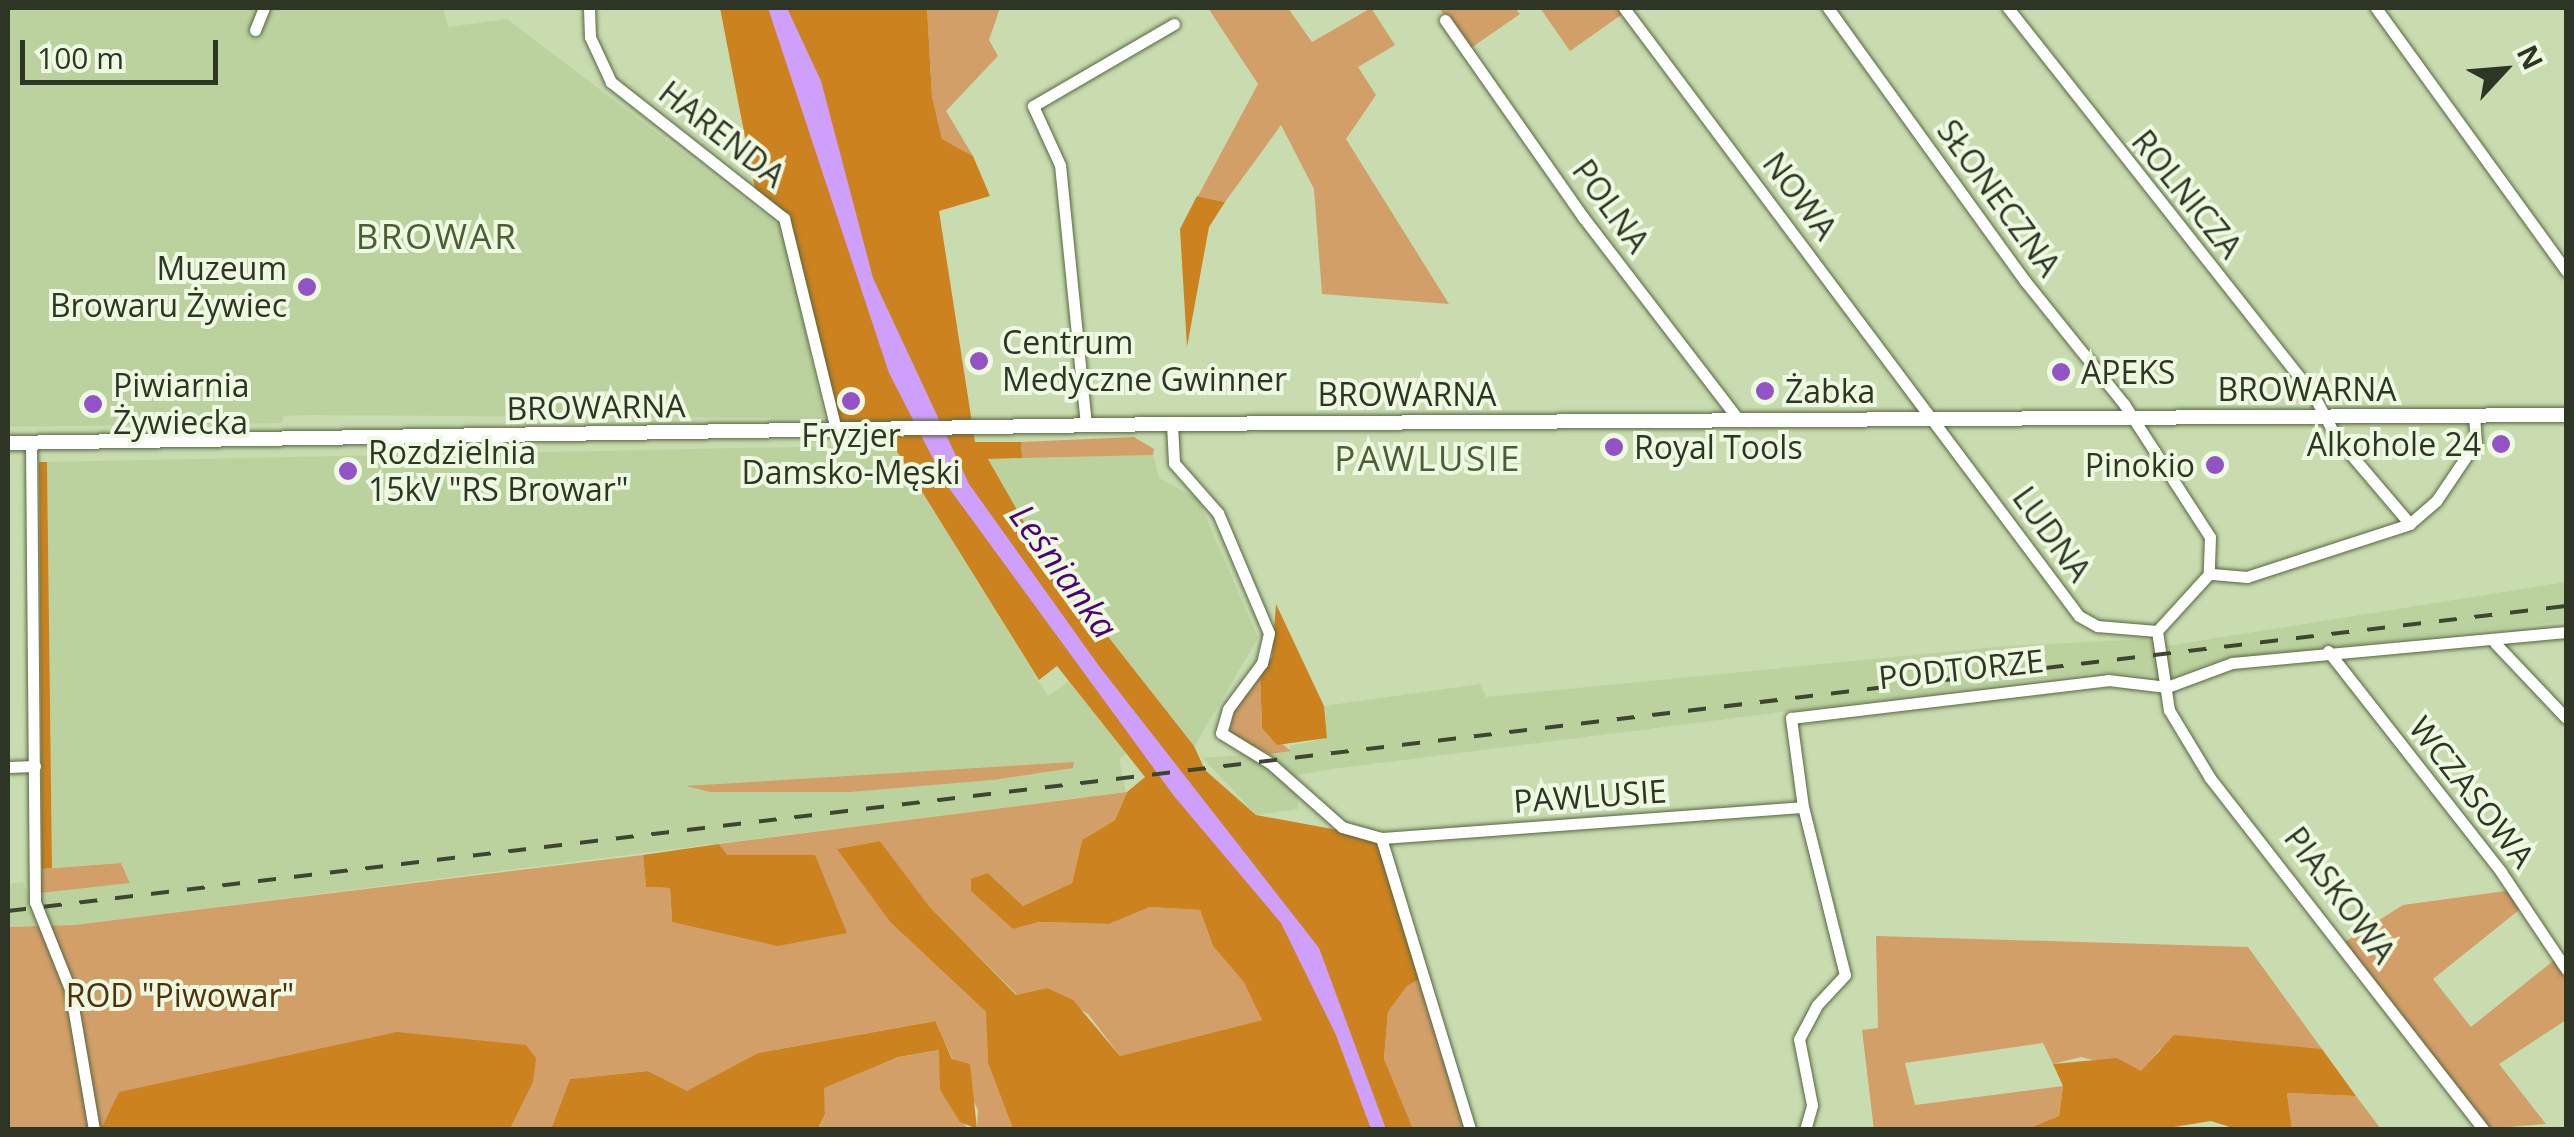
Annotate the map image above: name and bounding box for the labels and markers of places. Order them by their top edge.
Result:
place label: Muzeum Browaru Żywiec [50,250,287,325]
marker: Muzeum Browaru Żywiec [296,276,318,298]
place label: Centrum Medyczne Gwinner [1002,324,1287,399]
marker: Centrum Medyczne Gwinner [966,348,992,374]
place label: APEKS [2081,353,2175,391]
marker: APEKS [2050,361,2072,383]
place label: Piwiarnia Żywiecka [113,367,250,442]
place label: Żabka [1785,372,1875,410]
marker: Żabka [1754,380,1776,402]
marker: Fryzjer Damsko-Męski [840,390,862,412]
marker: Piwiarnia Żywiecka [82,393,104,415]
place label: Fryzjer Damsko-Męski [741,417,961,492]
place label: Alkohole 24 [2307,425,2481,463]
place label: Royal Tools [1634,428,1803,466]
marker: Alkohole 24 [2490,433,2512,455]
place label: Rozdzielnia 15kV "RS Browar" [368,434,629,509]
marker: Royal Tools [1603,436,1625,458]
place label: Pinokio [2085,446,2195,484]
marker: Pinokio [2204,454,2226,476]
marker: Rozdzielnia 15kV "RS Browar" [337,460,359,482]

